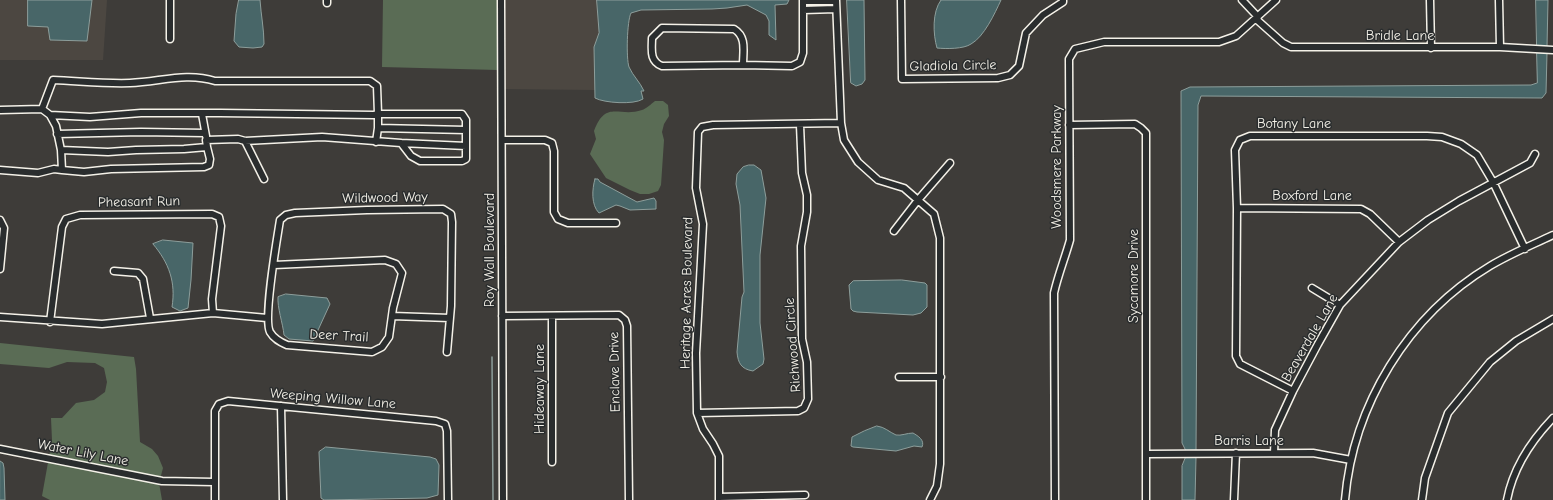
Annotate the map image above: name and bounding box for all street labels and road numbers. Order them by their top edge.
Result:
street label: Bridle Lane [1366,28,1434,44]
street label: Gladiola Circle [909,57,997,75]
street label: Woodsmere Parkway [1049,105,1065,229]
street label: Botany Lane [1257,116,1331,132]
street label: Boxford Lane [1272,188,1352,204]
street label: Wildwood Way [342,189,428,207]
street label: Pheasant Run [98,193,180,211]
street label: Roy Wall Boulevard [482,193,498,307]
street label: Heritage Acres Boulevard [677,217,697,369]
street label: Sycamore Drive [1126,229,1142,323]
street label: Beaverdale Lane [1278,291,1342,385]
street label: Richwood Circle [781,297,805,393]
street label: Deer Trail [309,326,369,346]
street label: Enclave Drive [606,332,624,412]
street label: Hideaway Lane [532,344,548,434]
street label: Weeping Willow Lane [269,385,397,413]
street label: Barris Lane [1214,433,1284,449]
street label: Water Lily Lane [36,436,130,470]

